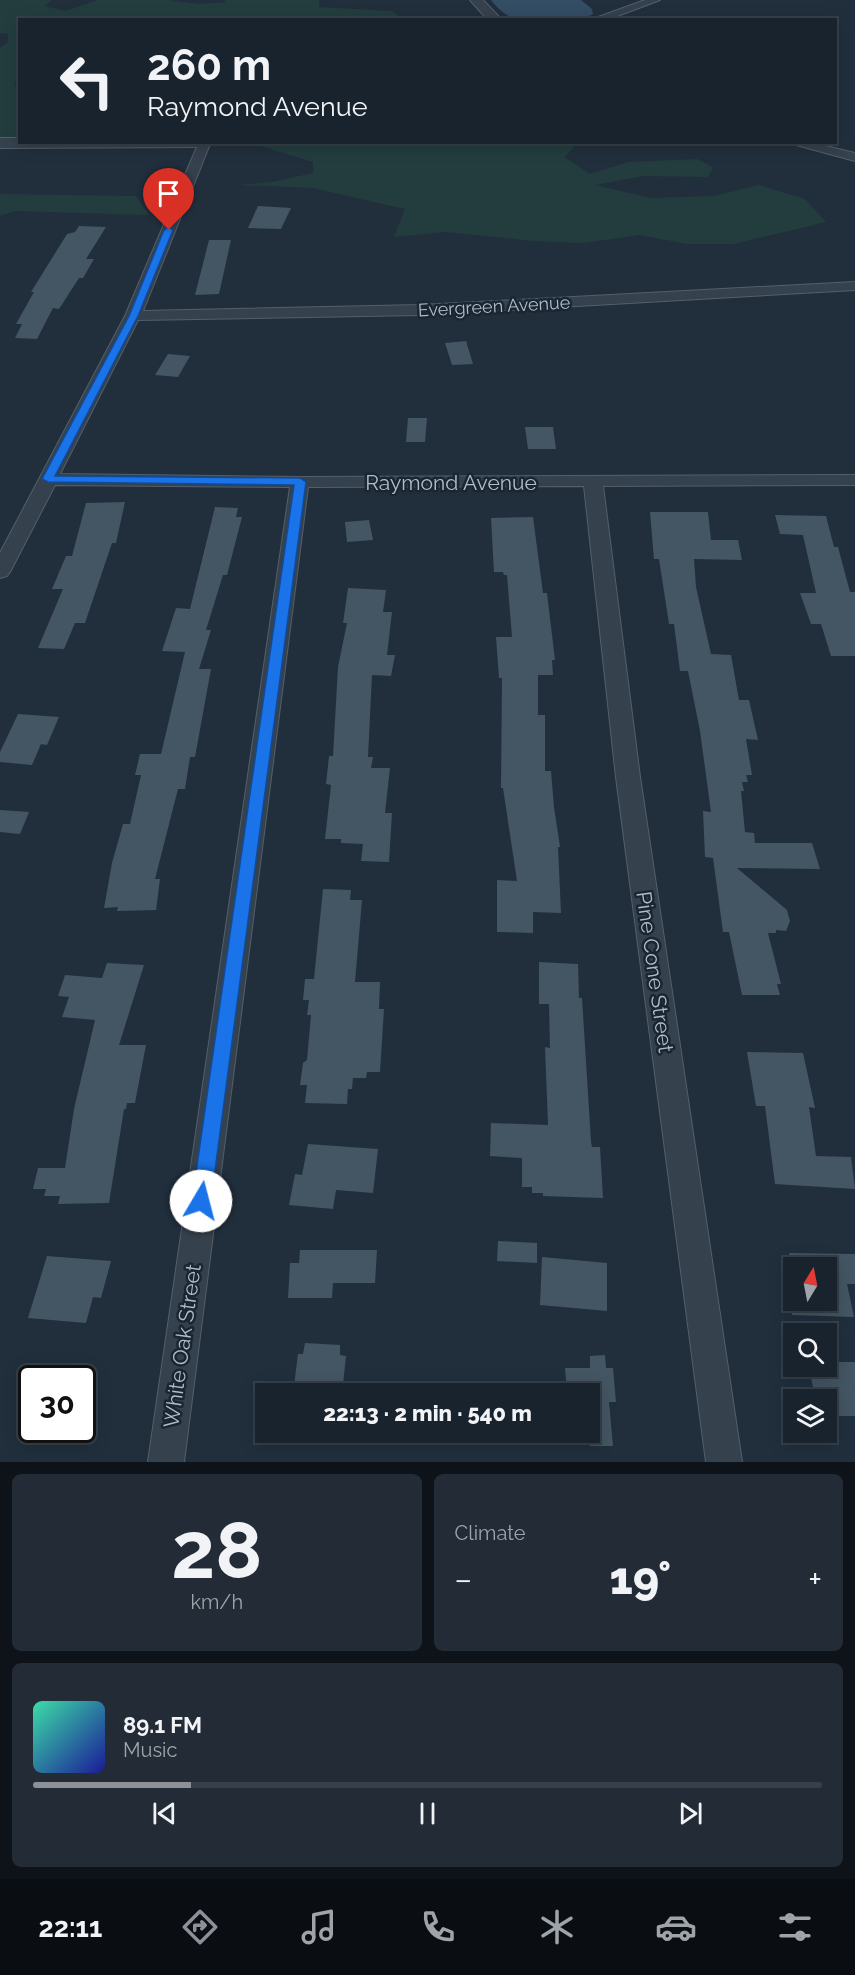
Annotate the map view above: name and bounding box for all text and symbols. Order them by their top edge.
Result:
text: 260 m [147,41,271,90]
icon: left [48,42,126,120]
text: Raymond Avenue [147,91,368,122]
pin [143,168,194,230]
icon: arrive [152,177,185,210]
street label: Evergreen Avenue [417,292,571,320]
street label: Raymond Avenue [365,470,537,495]
street label: Pine Cone Street [631,890,679,1054]
position arrow [169,1169,233,1233]
north arrow [783,1257,837,1311]
map controls [783,1257,837,1443]
street label: White Oak Street [158,1262,206,1430]
button: search [783,1323,837,1377]
speed limit sign: 30 [18,1365,96,1443]
button: layers [783,1389,837,1443]
text: 22:13 · 2 min · 540 m [323,1400,532,1426]
text: 28 [171,1505,262,1596]
text: Climate [455,1521,526,1545]
text: 19° [609,1552,671,1605]
text: − [455,1560,472,1599]
text: + [808,1560,822,1599]
text: km/h [190,1590,243,1614]
text: 89.1 FM [123,1712,202,1738]
text: Music [123,1738,177,1762]
icon: previous [148,1797,181,1830]
icon: pause [411,1797,444,1830]
icon: next [674,1797,707,1830]
icon: directions [179,1906,221,1948]
icon: music [298,1906,340,1948]
icon: phone [417,1906,459,1948]
icon: climate [536,1906,578,1948]
icon: car [655,1906,697,1948]
icon: filters [774,1906,816,1948]
text: 22:11 [39,1912,102,1943]

